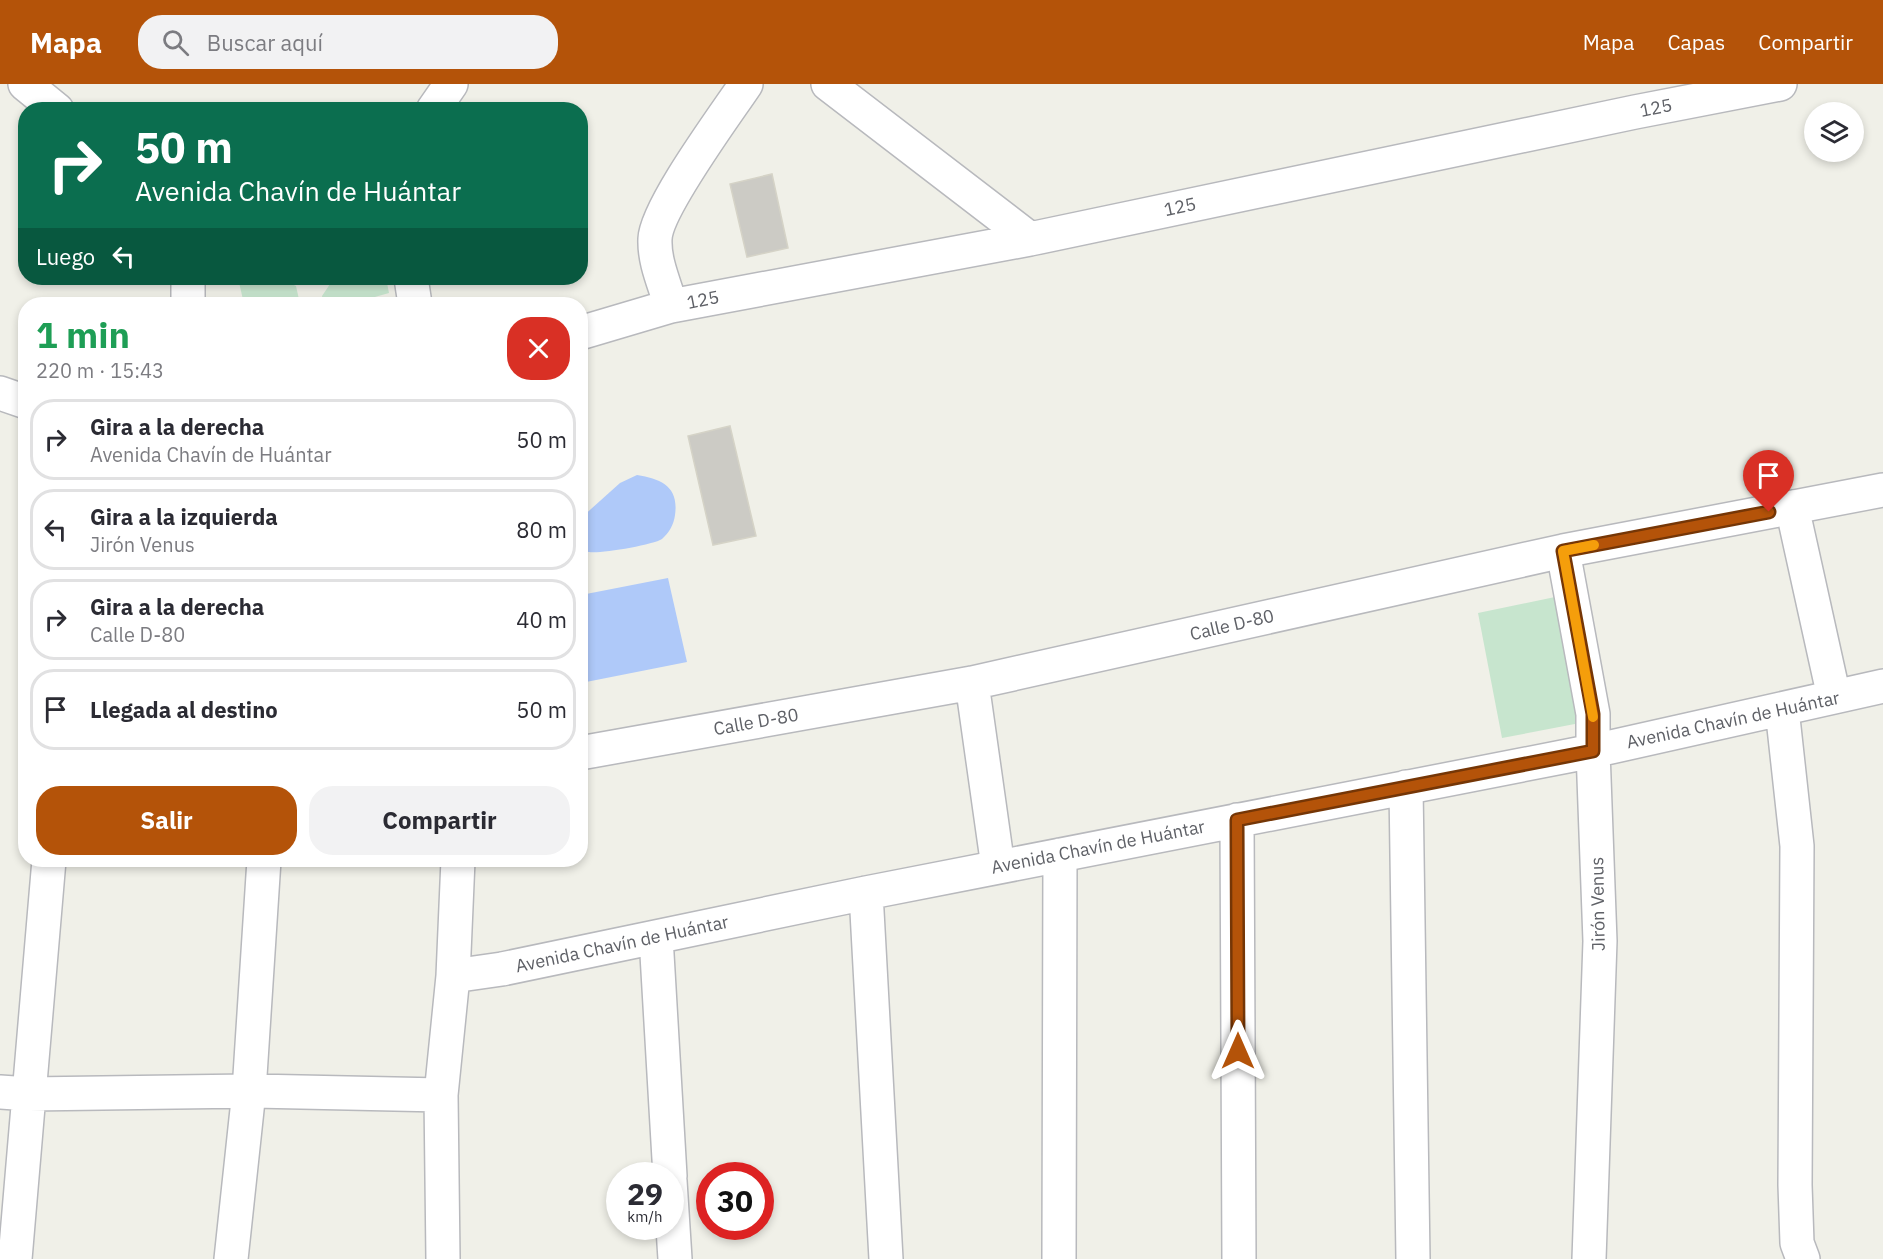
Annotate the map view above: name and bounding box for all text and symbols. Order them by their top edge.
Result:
search box [138,15,558,69]
text: Mapa [30,24,102,61]
icon: search [159,26,192,59]
text: Buscar aquí [207,28,323,57]
text: Mapa [1583,28,1634,56]
text: Capas [1667,28,1725,56]
text: Compartir [1758,28,1853,56]
street label: 125 [1638,93,1674,122]
map controls [1804,102,1864,162]
button: layers [1804,102,1864,162]
text: 50 m [135,120,233,175]
icon: right [36,126,114,204]
text: Avenida Chavín de Huántar [135,173,461,208]
street label: 125 [1162,192,1198,221]
icon: left [107,240,140,273]
text: Luego [36,242,95,271]
street label: 125 [685,285,721,314]
text: 1 min [36,311,130,358]
button: close [507,317,570,380]
text: 220 m · 15:43 [36,357,164,384]
text: Gira a la derecha [90,412,264,441]
icon: right [39,423,72,456]
text: 50 m [516,425,567,454]
text: Avenida Chavín de Huántar [90,441,332,468]
pin [1743,450,1794,512]
icon: arrive [1752,459,1785,492]
text: Gira a la izquierda [90,502,278,531]
icon: left [39,513,72,546]
text: 80 m [516,515,567,544]
text: Jirón Venus [90,531,195,558]
text: Gira a la derecha [90,592,264,621]
icon: right [39,603,72,636]
street label: Calle D-80 [1188,604,1276,645]
text: 40 m [516,605,567,634]
text: Calle D-80 [90,621,185,648]
street label: Avenida Chavín de Huántar [1624,686,1842,753]
icon: arrive [39,693,72,726]
text: Llegada al destino [90,695,278,724]
text: 50 m [516,695,567,724]
street label: Calle D-80 [712,703,800,740]
button: Salir [36,786,297,855]
button: Compartir [309,786,570,855]
street label: Avenida Chavín de Huántar [989,814,1207,879]
street label: Jirón Venus [1585,857,1610,951]
street label: Avenida Chavín de Huántar [513,910,731,977]
position arrow [1206,1019,1270,1083]
speed limit sign: 30 [696,1162,774,1240]
text: 29 [627,1174,663,1213]
text: km/h [627,1207,663,1226]

